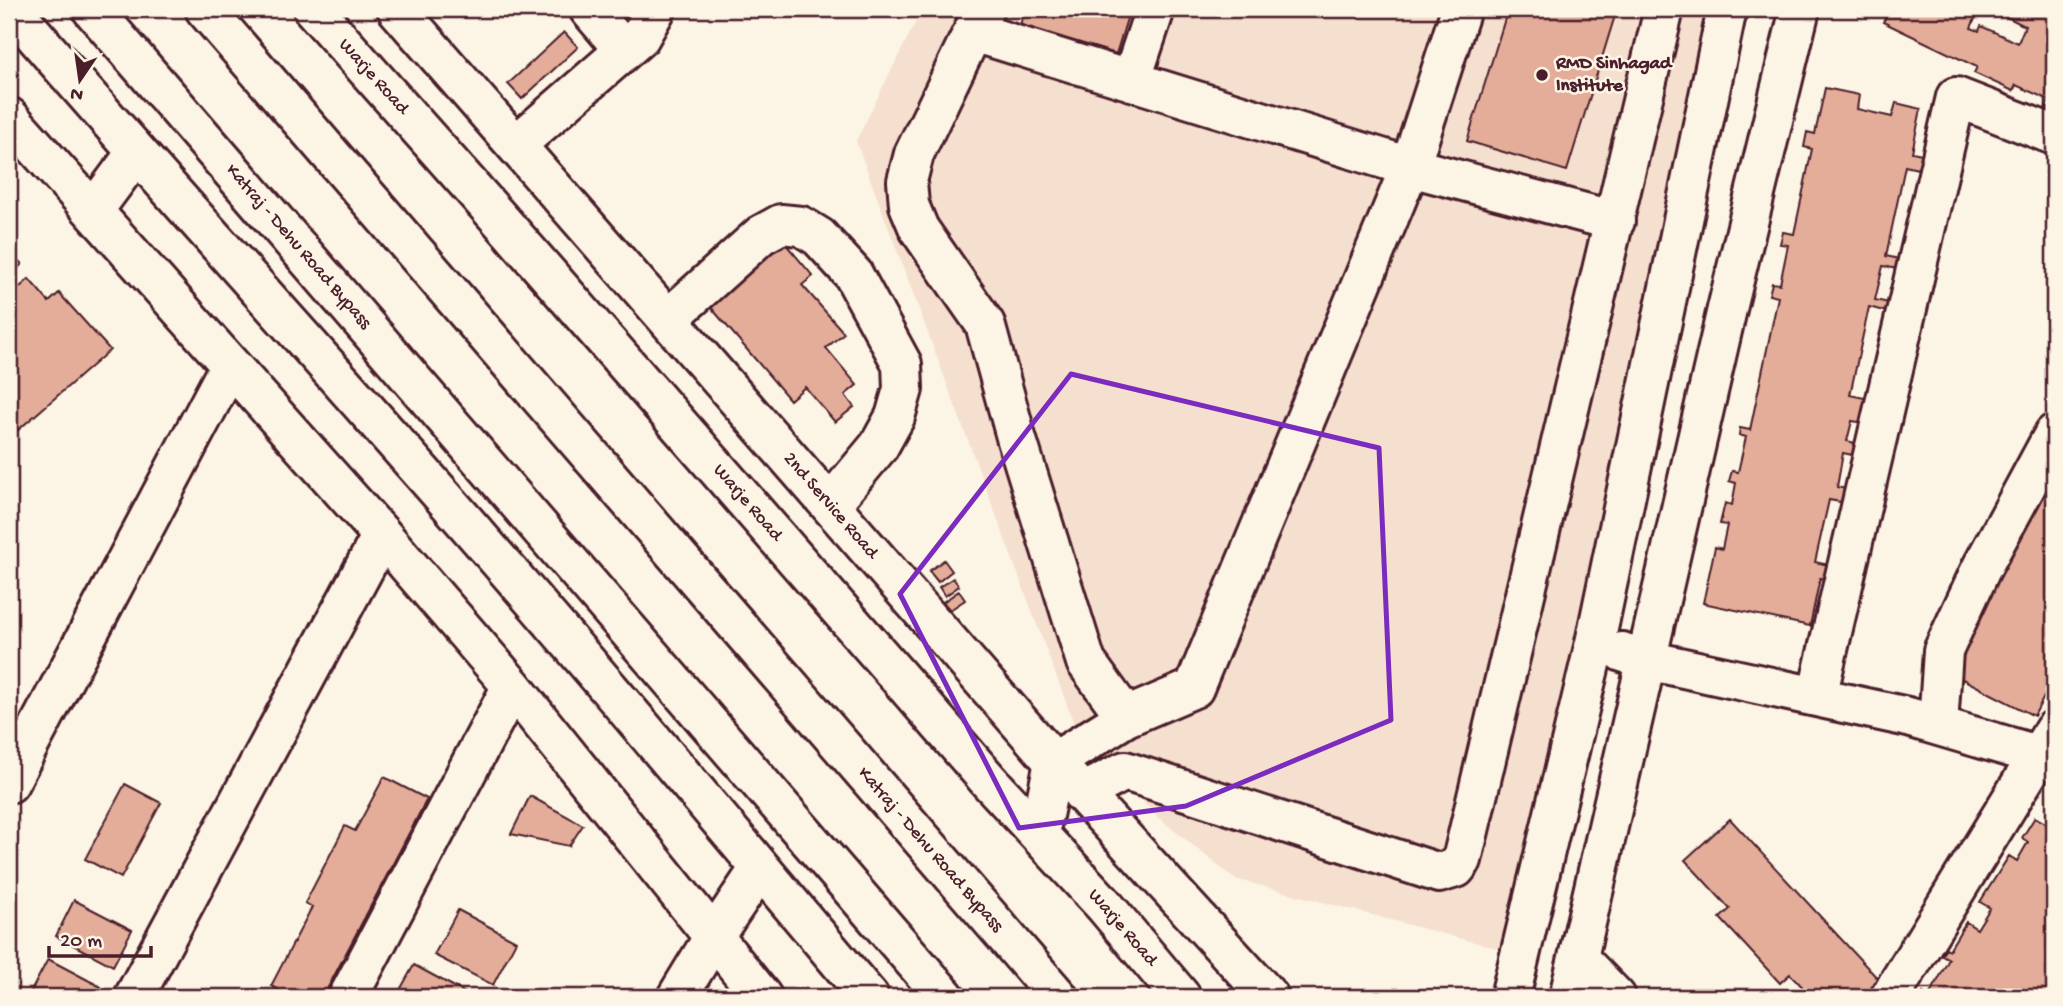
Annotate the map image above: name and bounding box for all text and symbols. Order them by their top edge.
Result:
street label: Warje Road [333,34,414,121]
north arrow [46,46,116,116]
place label: RMD Sinhagad Institute [1555,53,1673,98]
marker: RMD Sinhagad Institute [1534,67,1550,83]
text: N [68,81,86,106]
street label: Katraj - Dehu Road Bypass [220,160,377,335]
street label: 2nd Service Road [777,448,884,566]
street label: Warje Road [707,460,788,548]
street label: Katraj - Dehu Road Bypass [852,763,1009,938]
street label: Warje Road [1082,885,1163,973]
scale bar [49,915,150,959]
text: 20 m [60,930,102,955]

